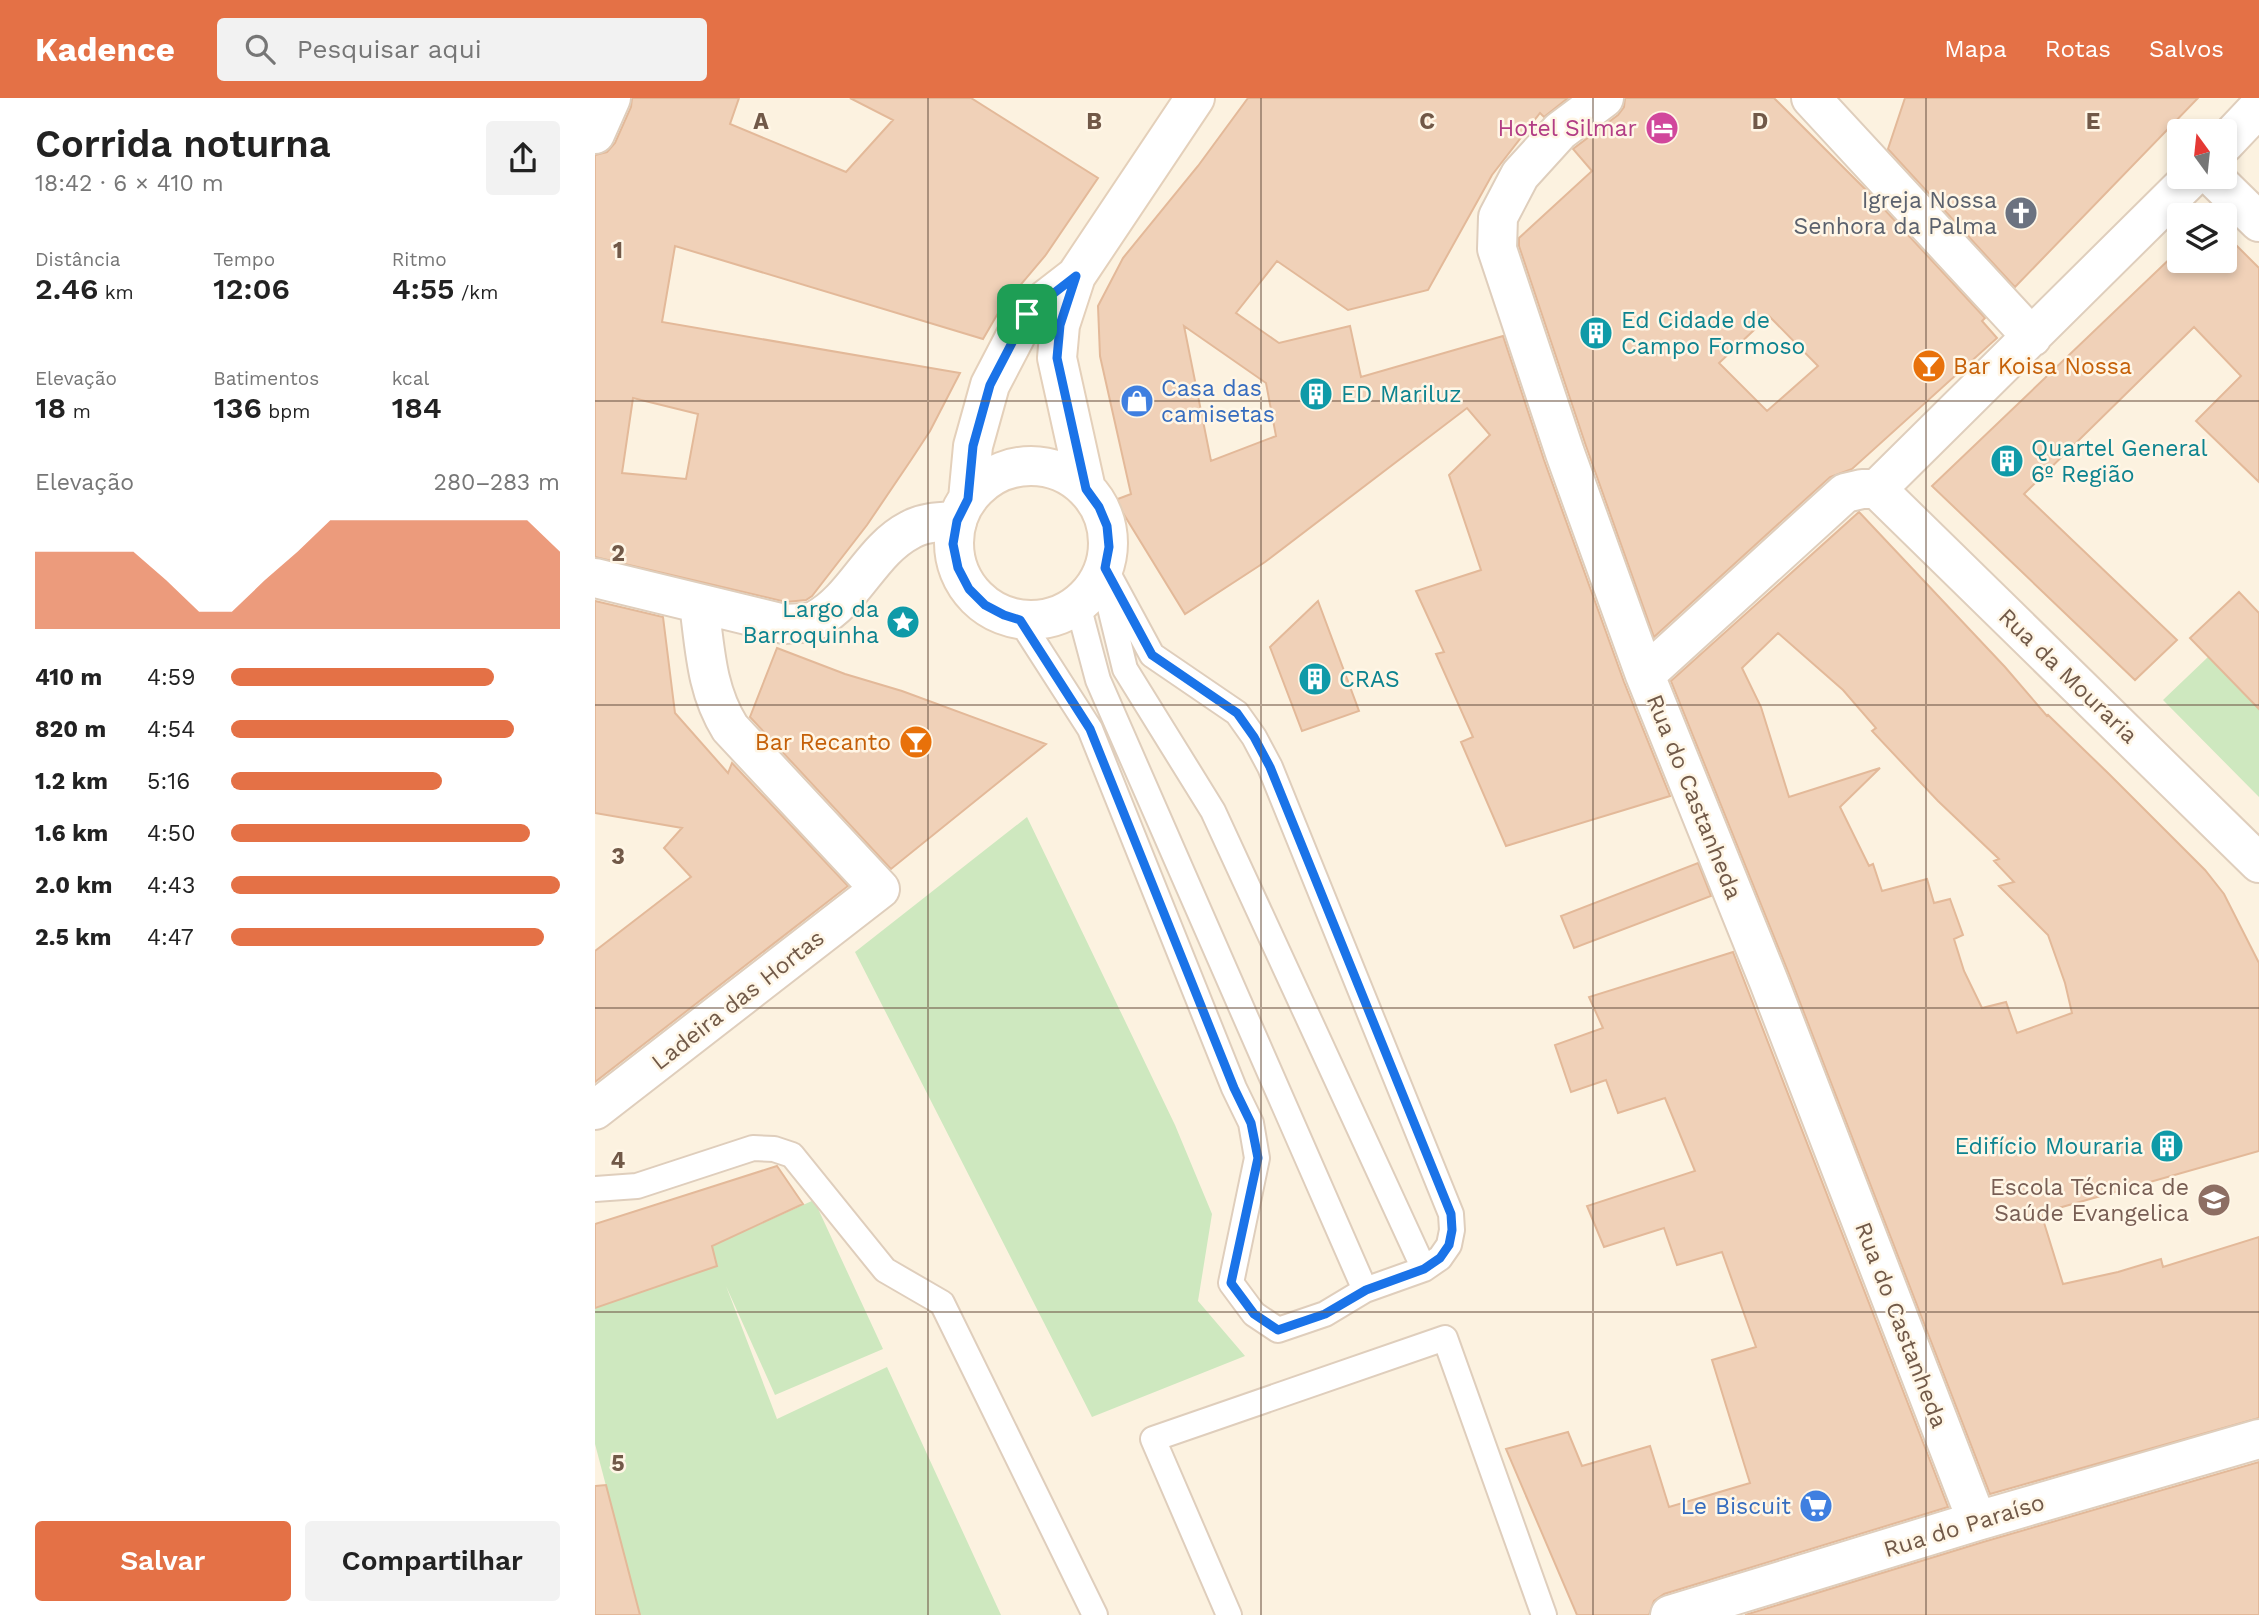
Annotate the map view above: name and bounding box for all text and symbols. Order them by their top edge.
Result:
search box [217,18,707,81]
text: Kadence [35,30,175,69]
icon: search [241,30,279,68]
text: Pesquisar aqui [297,34,482,64]
text: Mapa [1944,35,2007,63]
text: Rotas [2045,35,2111,63]
text: Salvos [2149,35,2224,63]
text: A [753,108,769,135]
text: B [1086,108,1102,135]
text: C [1419,108,1435,135]
text: D [1752,108,1768,135]
text: E [2086,108,2100,135]
hotel icon: Hotel Silmar [1643,109,1681,147]
place label: Hotel Silmar [1498,115,1637,142]
north arrow [2167,119,2237,189]
map controls [2167,119,2237,273]
button: share [486,121,560,195]
text: Corrida noturna [35,122,331,166]
text: 18:42 · 6 × 410 m [35,170,224,197]
place label: Igreja Nossa Senhora da Palma [1794,187,1997,240]
church icon: Igreja Nossa Senhora da Palma [2002,194,2040,232]
button: layers [2167,203,2237,273]
text: 1 [613,237,623,264]
text: Distância [35,248,121,271]
text: Tempo [213,248,275,271]
text: Ritmo [392,248,447,271]
text: 2.46 [35,271,98,306]
text: 12:06 [213,271,290,306]
text: 4:55 [392,271,455,306]
text: km [98,281,134,304]
text: /km [455,281,498,304]
pin [997,284,1057,344]
icon: arrive [1008,295,1046,333]
place label: Ed Cidade de Campo Formoso [1621,307,1805,360]
building icon: Ed Cidade de Campo Formoso [1577,314,1615,352]
bar icon: Bar Koisa Nossa [1910,347,1948,385]
place label: Bar Koisa Nossa [1953,353,2132,380]
text: Elevação [35,367,117,390]
text: Batimentos [213,367,319,390]
text: kcal [392,367,429,390]
place label: Casa das camisetas [1161,375,1275,428]
building icon: ED Mariluz [1297,375,1335,413]
place label: ED Mariluz [1341,381,1462,408]
shop icon: Casa das camisetas [1118,382,1156,420]
text: 18 [35,390,66,425]
text: 136 [213,390,262,425]
text: 184 [392,390,442,425]
text: m [66,400,91,423]
text: bpm [262,400,310,423]
place label: Quartel General 6º Região [2031,435,2208,488]
building icon: Quartel General 6º Região [1988,442,2026,480]
text: Elevação [35,469,134,496]
text: 280–283 m [433,469,560,496]
text: 2 [611,540,625,567]
place label: Largo da Barroquinha [743,596,879,649]
place icon: Largo da Barroquinha [884,603,922,641]
street label: Rua da Mouraria [1993,603,2143,749]
building icon: CRAS [1296,660,1334,698]
text: 410 m [35,664,102,691]
text: 4:59 [147,664,195,691]
place label: CRAS [1339,666,1400,693]
street label: Rua do Castanheda [1641,691,1747,903]
text: 820 m [35,716,106,743]
text: 4:54 [147,716,195,743]
bar icon: Bar Recanto [897,723,935,761]
place label: Bar Recanto [755,729,891,756]
text: 1.2 km [35,768,108,795]
text: 5:16 [147,768,190,795]
text: 1.6 km [35,820,108,847]
text: 4:50 [147,820,196,847]
text: 3 [611,843,625,870]
text: 2.0 km [35,872,113,899]
text: 4:43 [147,872,195,899]
text: 2.5 km [35,924,111,951]
text: 4:47 [147,924,194,951]
street label: Ladeira das Hortas [646,924,830,1076]
building icon: Edifício Mouraria [2148,1127,2186,1165]
place label: Edifício Mouraria [1954,1133,2143,1160]
text: 4 [611,1147,626,1174]
place label: Escola Técnica de Saúde Evangelica [1990,1174,2189,1227]
school or university icon: Escola Técnica de Saúde Evangelica [2195,1181,2233,1219]
street label: Rua do Castanheda [1849,1218,1953,1432]
text: 5 [611,1450,625,1477]
supermarket icon: Le Biscuit [1797,1487,1835,1525]
street label: Rua do Paraíso [1880,1489,2048,1563]
place label: Le Biscuit [1680,1493,1791,1520]
button: Salvar [35,1521,291,1601]
button: Compartilhar [305,1521,560,1601]

